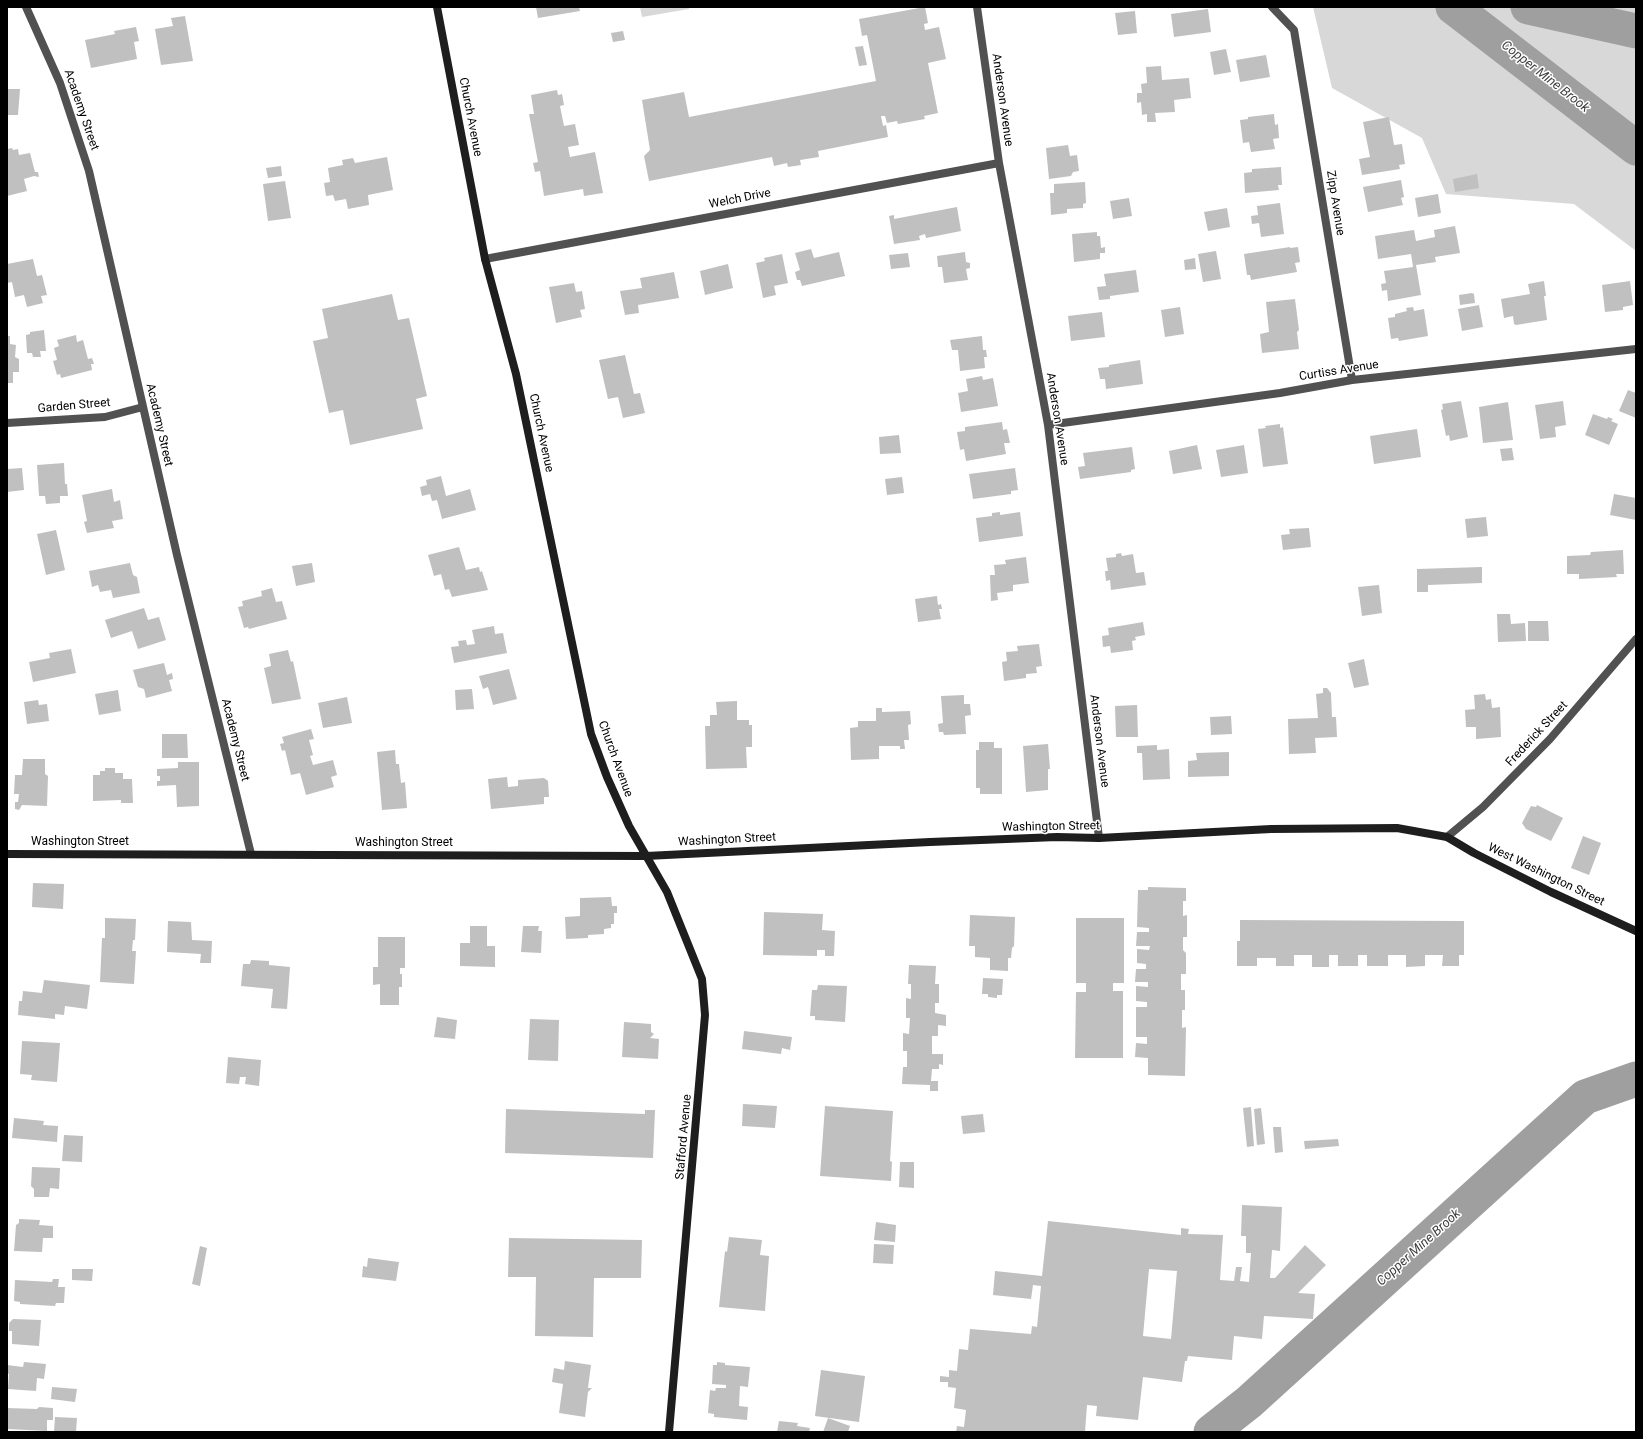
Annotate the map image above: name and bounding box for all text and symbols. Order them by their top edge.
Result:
water label: Copper Mine Brook [1498,38,1592,116]
street label: Anderson Avenue [988,53,1016,147]
street label: Academy Street [60,68,102,152]
street label: Church Avenue [455,76,485,158]
street label: Zipp Avenue [1323,169,1347,237]
street label: Welch Drive [708,186,772,212]
street label: Curtiss Avenue [1298,358,1380,384]
street label: Anderson Avenue [1043,372,1071,466]
street label: Academy Street [142,382,176,468]
street label: Church Avenue [526,392,556,474]
street label: Garden Street [37,396,111,416]
street label: Anderson Avenue [1086,694,1112,788]
street label: Academy Street [218,697,252,783]
street label: Frederick Street [1503,698,1571,770]
street label: Church Avenue [595,719,635,799]
street label: Washington Street [1002,819,1100,835]
street label: Washington Street [678,830,776,850]
street label: Washington Street [31,835,129,849]
street label: Washington Street [355,836,453,850]
street label: West Washington Street [1485,840,1607,910]
street label: Stafford Avenue [673,1094,695,1180]
water label: Copper Mine Brook [1374,1206,1464,1290]

